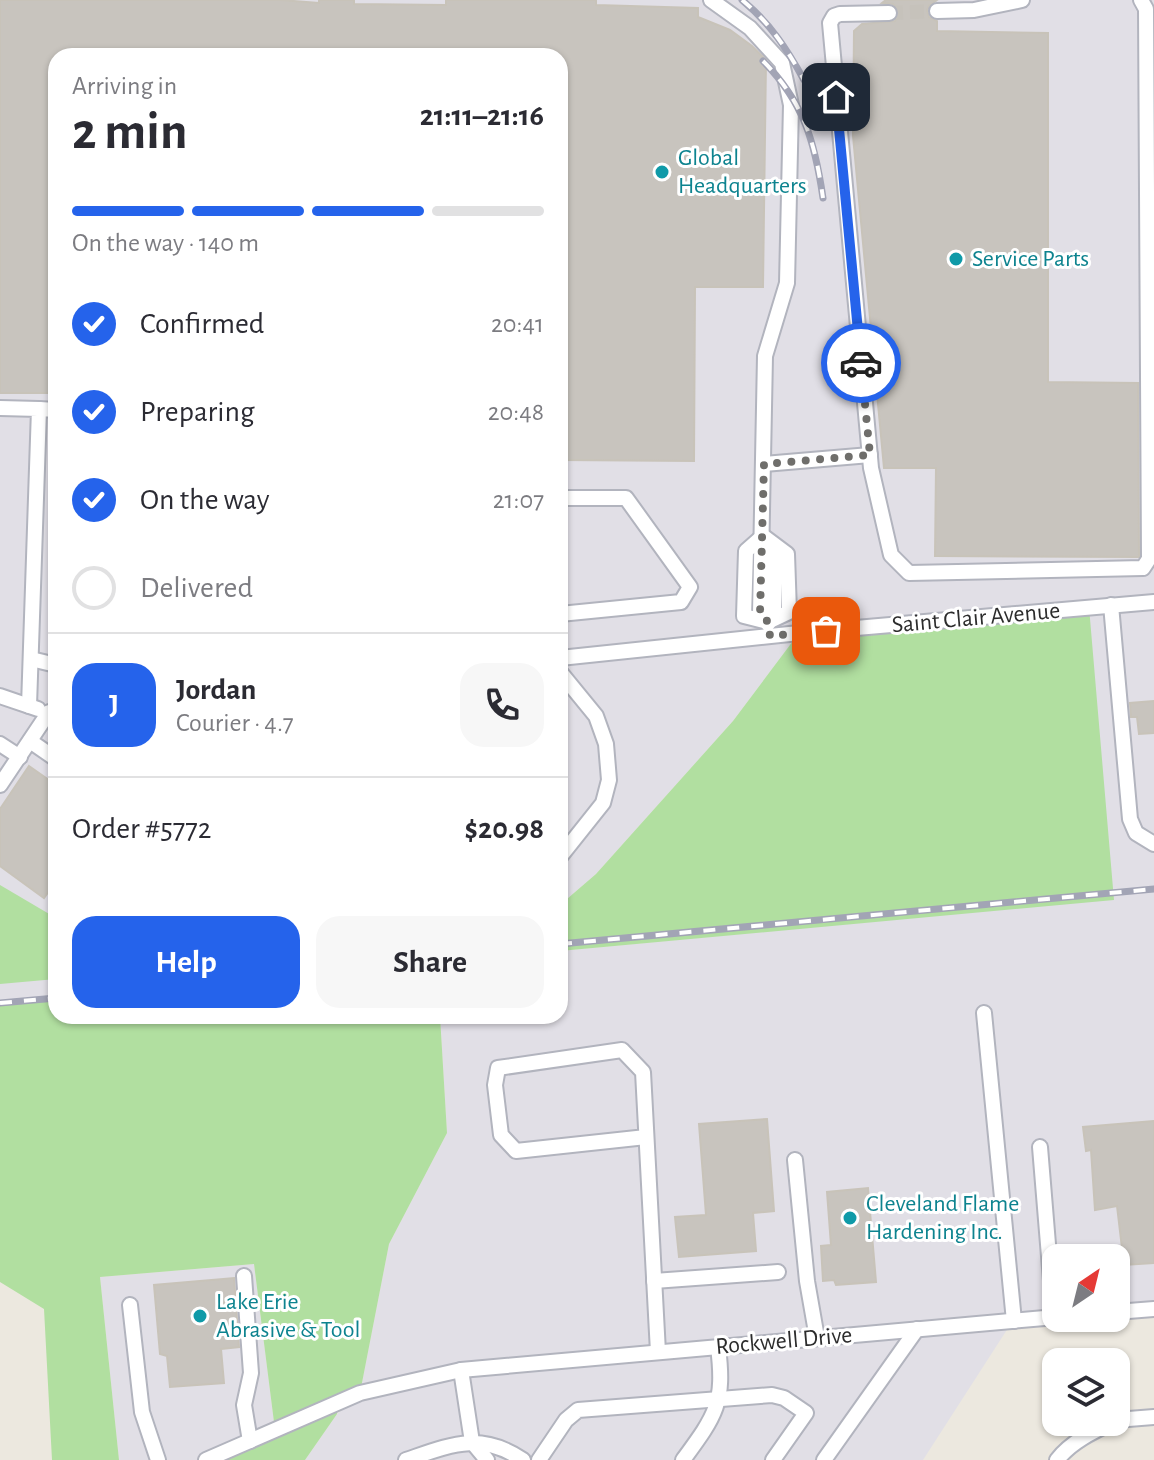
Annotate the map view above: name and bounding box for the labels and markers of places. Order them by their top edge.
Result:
pin [802,63,870,131]
place label: Global Headquarters [678,146,807,198]
marker: Global Headquarters [653,163,671,181]
place label: Service Parts [972,247,1089,271]
marker: Service Parts [947,250,965,268]
pin [792,597,860,665]
place label: Cleveland Flame Hardening Inc. [866,1192,1019,1244]
marker: Cleveland Flame Hardening Inc. [841,1209,859,1227]
place label: Lake Erie Abrasive & Tool [216,1290,360,1342]
marker: Lake Erie Abrasive & Tool [191,1307,209,1325]

